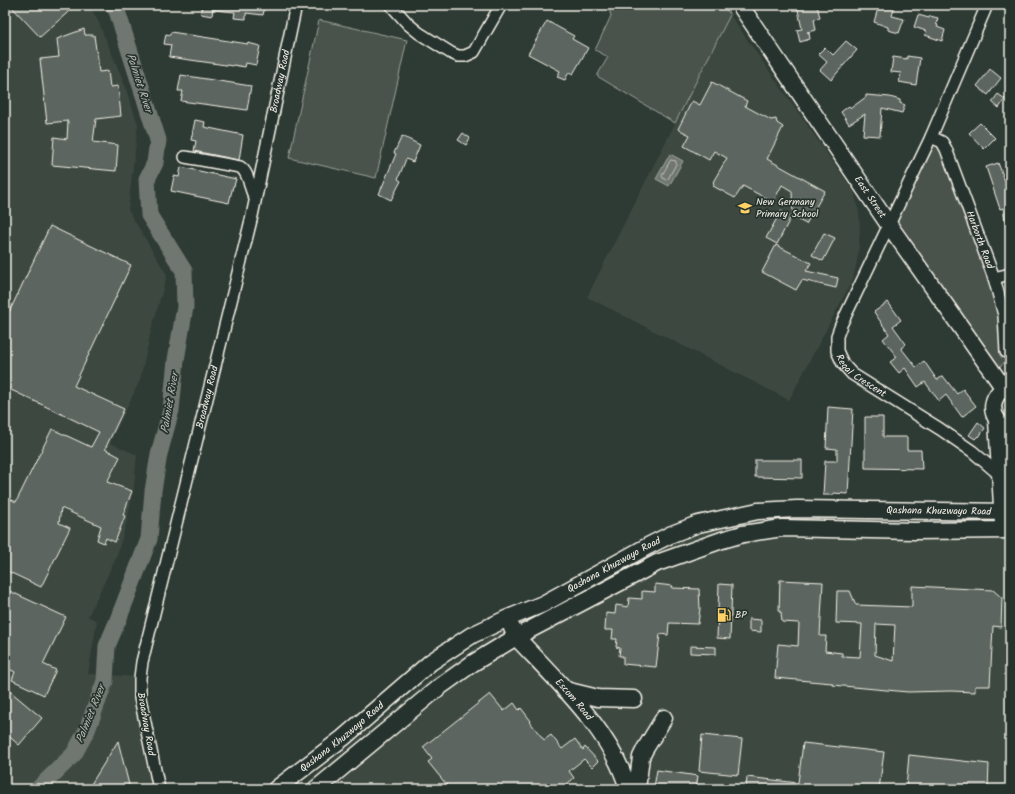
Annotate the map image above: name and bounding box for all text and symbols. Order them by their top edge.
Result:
street label: Broadway Road [266,47,295,114]
water label: Palmiet River [121,51,158,117]
street label: East Street [850,173,890,222]
place label: New Germany Primary School [756,194,819,222]
school or university icon: New Germany Primary School [737,200,753,216]
street label: Harborth Road [962,208,998,272]
street label: Regal Crescent [832,351,889,401]
street label: Broadway Road [192,363,223,430]
water label: Palmiet River [156,369,185,435]
street label: Qashana Khuzwayo Road [886,502,992,520]
street label: Qashana Khuzwayo Road [564,532,664,597]
fuel station icon: BP [716,607,732,623]
place label: BP [735,607,747,623]
street label: Escom Road [551,675,597,725]
water label: Palmiet River [71,680,112,746]
street label: Broadway Road [133,691,160,758]
street label: Qashana Khuzwayo Road [296,697,388,776]

